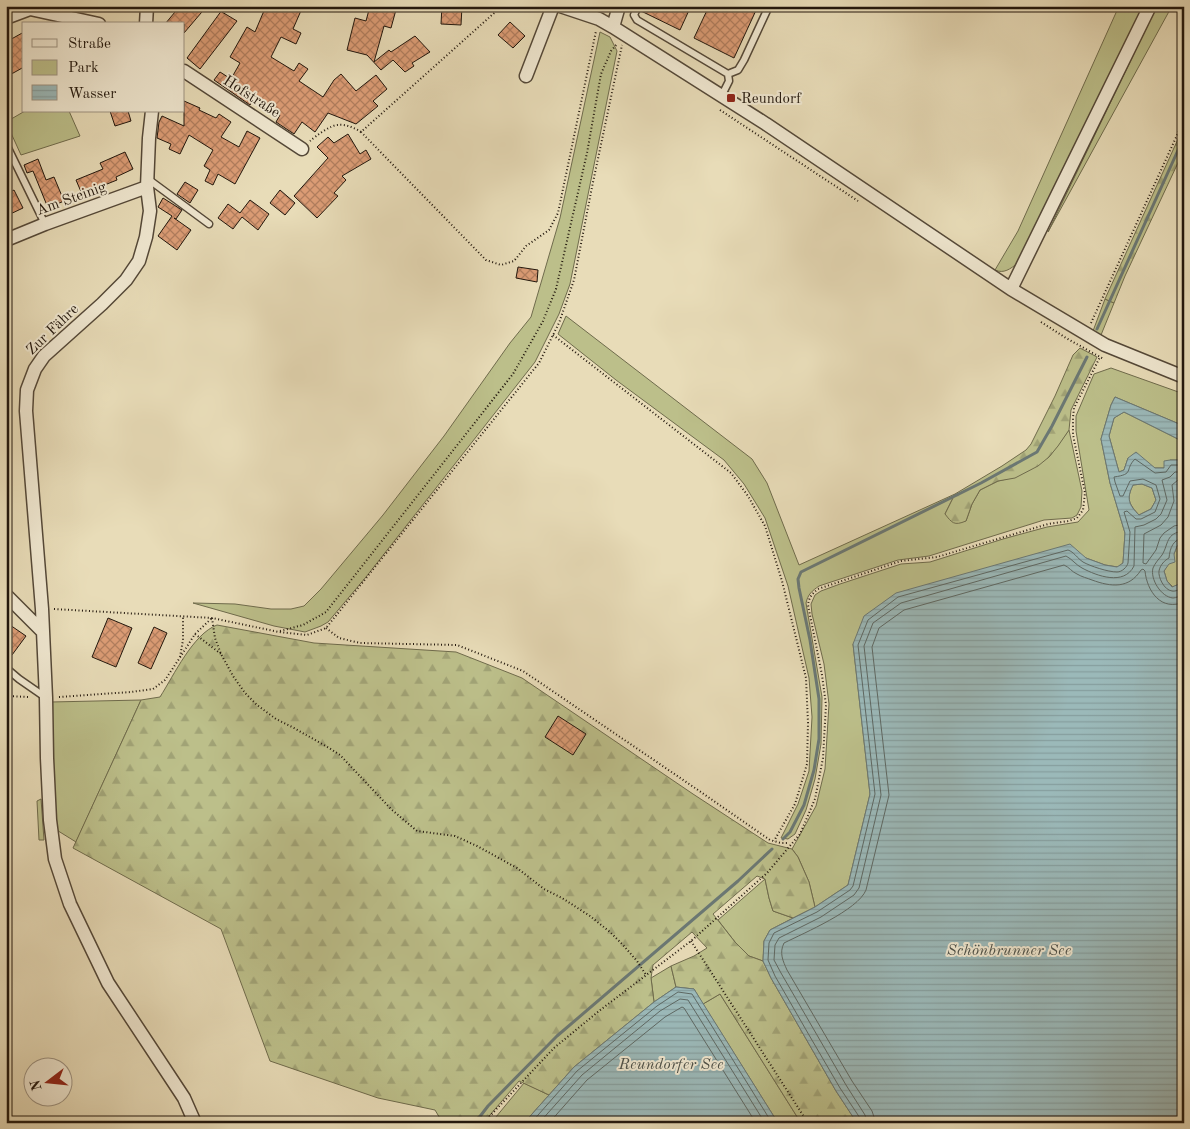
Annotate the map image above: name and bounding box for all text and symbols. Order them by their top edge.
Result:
legend [22,22,185,112]
text: Straße [68,37,111,52]
text: Park [68,61,99,76]
street label: Hofstraße [220,73,282,121]
text: Wasser [68,87,116,102]
marker: Reundorf [725,92,737,104]
place label: Reundorf [741,92,802,107]
street label: Am Steinig [34,180,109,219]
street label: Zur Fähre [24,302,82,358]
water label: Schönbrunner See [947,943,1072,959]
north arrow [22,1056,72,1106]
water label: Reundorfer See [617,1057,724,1073]
text: N [28,1078,45,1092]

